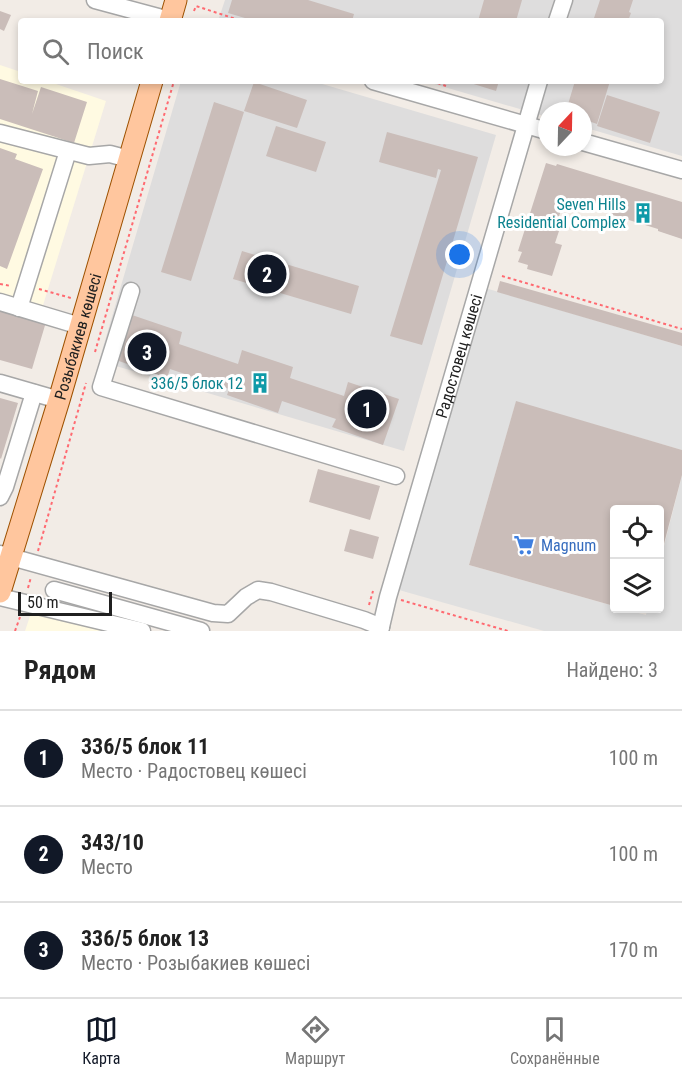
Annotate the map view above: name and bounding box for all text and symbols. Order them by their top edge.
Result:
search box [18,18,664,84]
icon: search [39,35,72,68]
text: Поиск [87,39,144,64]
north arrow [538,102,592,156]
place label: Seven Hills Residential Complex [497,195,626,232]
building icon: Seven Hills Residential Complex [631,201,655,225]
your location [445,240,474,269]
pin: 2 [248,252,286,296]
street label: Розыбакиев көшесі [51,271,105,402]
street label: Радостовец көшесі [432,292,486,420]
pin: 3 [128,330,166,374]
building icon: 336/5 блок 12 [248,371,272,395]
place label: 336/5 блок 12 [151,374,243,393]
pin: 1 [348,386,386,432]
map controls [610,505,664,613]
button: locate [610,505,664,559]
supermarket icon: Magnum [512,533,536,557]
place label: Magnum [541,536,596,555]
button: layers [610,559,664,613]
scale bar [18,589,112,616]
text: 50 m [27,593,59,612]
text: Рядом [24,655,96,685]
text: Найдено: 3 [566,658,658,682]
text: 336/5 блок 11 [81,734,209,759]
text: 1 [38,746,49,770]
text: 100 m [609,746,658,770]
text: Место · Радостовец көшесі [81,759,307,783]
text: 343/10 [81,830,144,855]
text: 2 [38,842,49,866]
text: 100 m [609,842,658,866]
text: Место [81,855,133,879]
text: 336/5 блок 13 [81,926,209,951]
text: 3 [38,938,49,962]
text: 170 m [609,938,658,962]
text: Место · Розыбакиев көшесі [81,951,310,975]
tab: Карта [82,1013,121,1068]
tab: Маршрут [285,1013,345,1068]
tab: Сохранённые [510,1013,600,1068]

